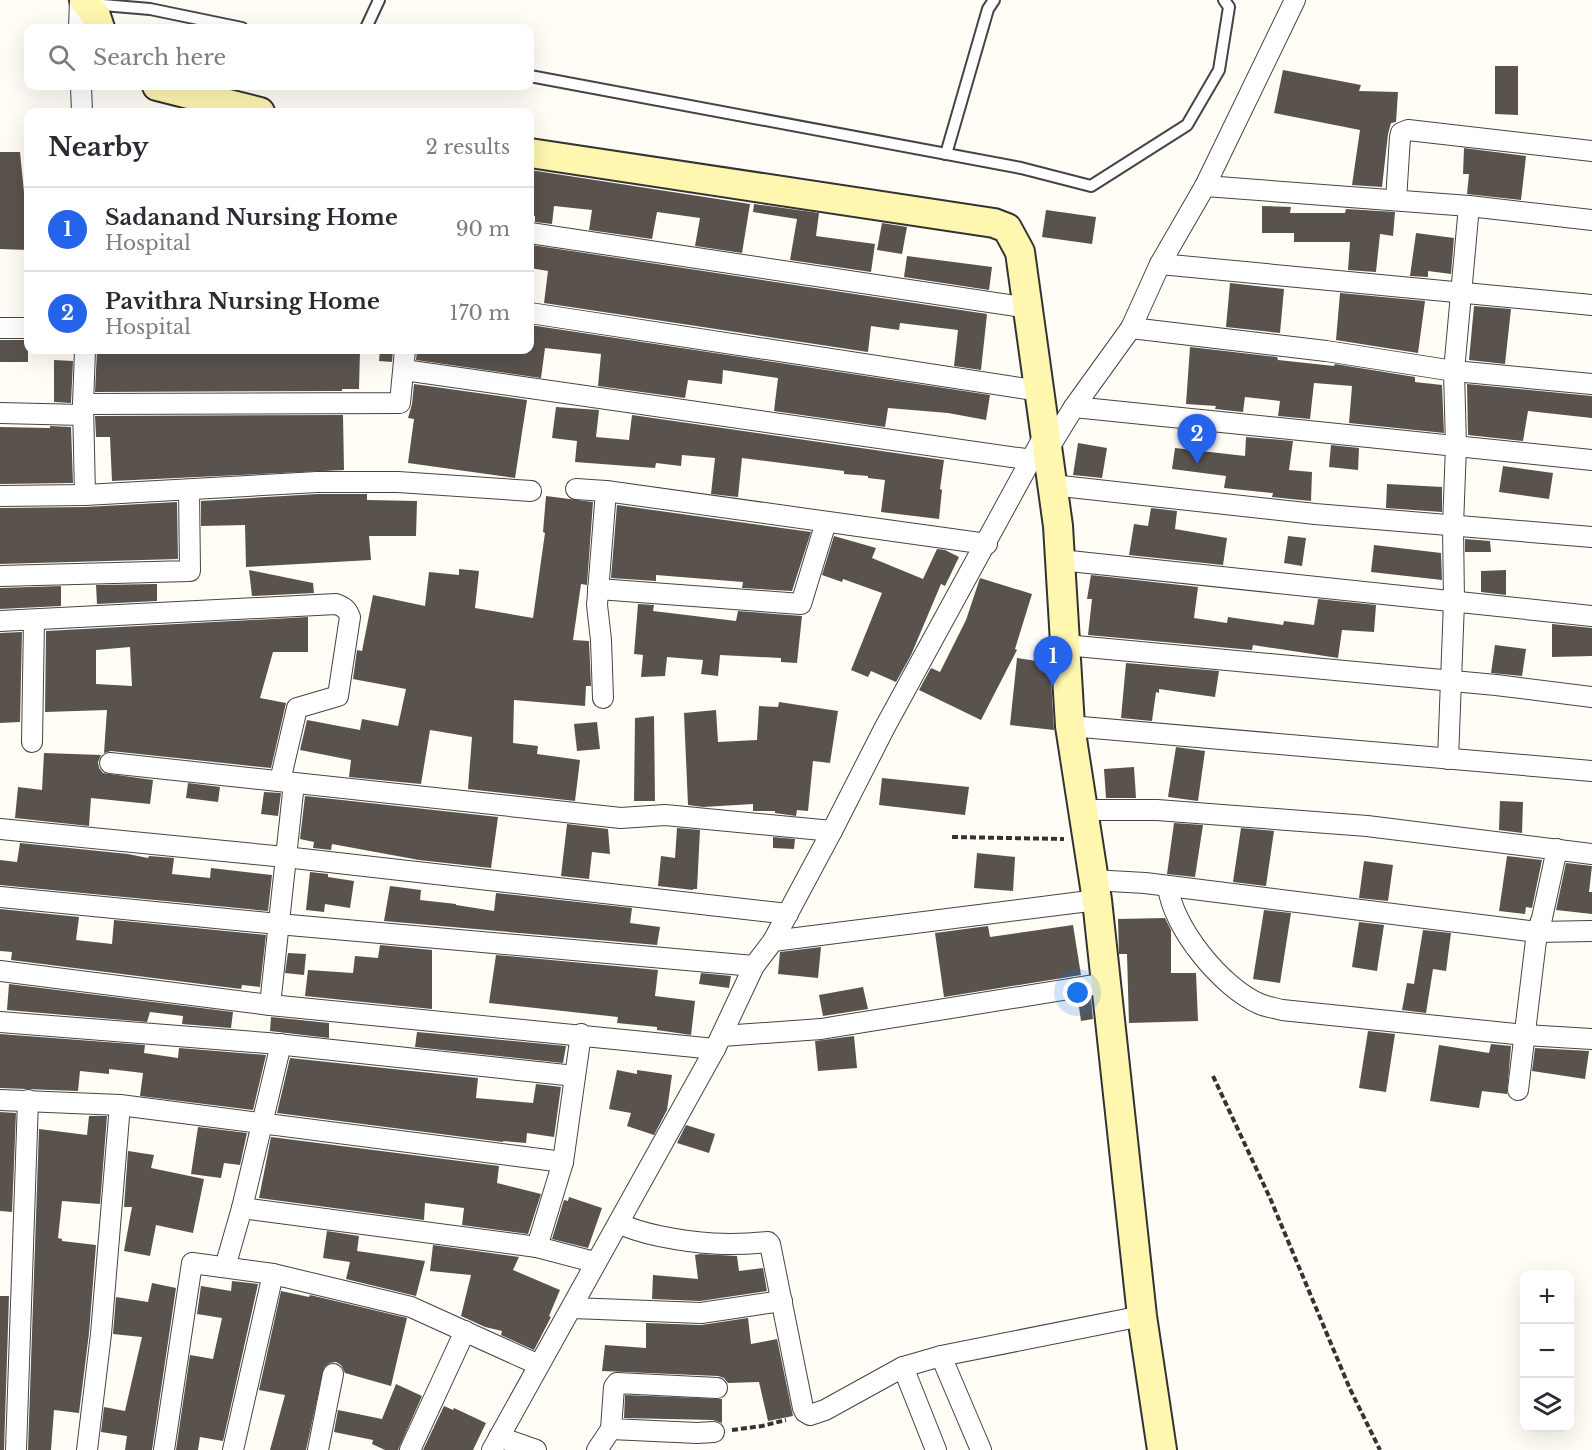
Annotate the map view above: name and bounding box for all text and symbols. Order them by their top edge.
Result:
search box [24,24,534,90]
icon: search [45,41,78,74]
text: Search here [93,44,226,71]
text: Nearby [48,131,149,163]
text: 2 results [426,135,510,159]
text: Sadanand Nursing Home [105,204,398,231]
text: 1 [63,217,72,241]
text: 90 m [456,217,510,241]
text: Hospital [105,231,191,255]
text: Pavithra Nursing Home [105,288,380,315]
text: 2 [61,301,74,325]
text: 170 m [450,301,510,325]
text: Hospital [105,315,191,339]
pin: 2 [1178,414,1216,464]
pin: 1 [1034,636,1072,686]
your location [1063,978,1092,1007]
map controls [1520,1270,1574,1432]
button: + [1520,1270,1574,1324]
button: − [1520,1324,1574,1378]
button: layers [1520,1378,1574,1432]

